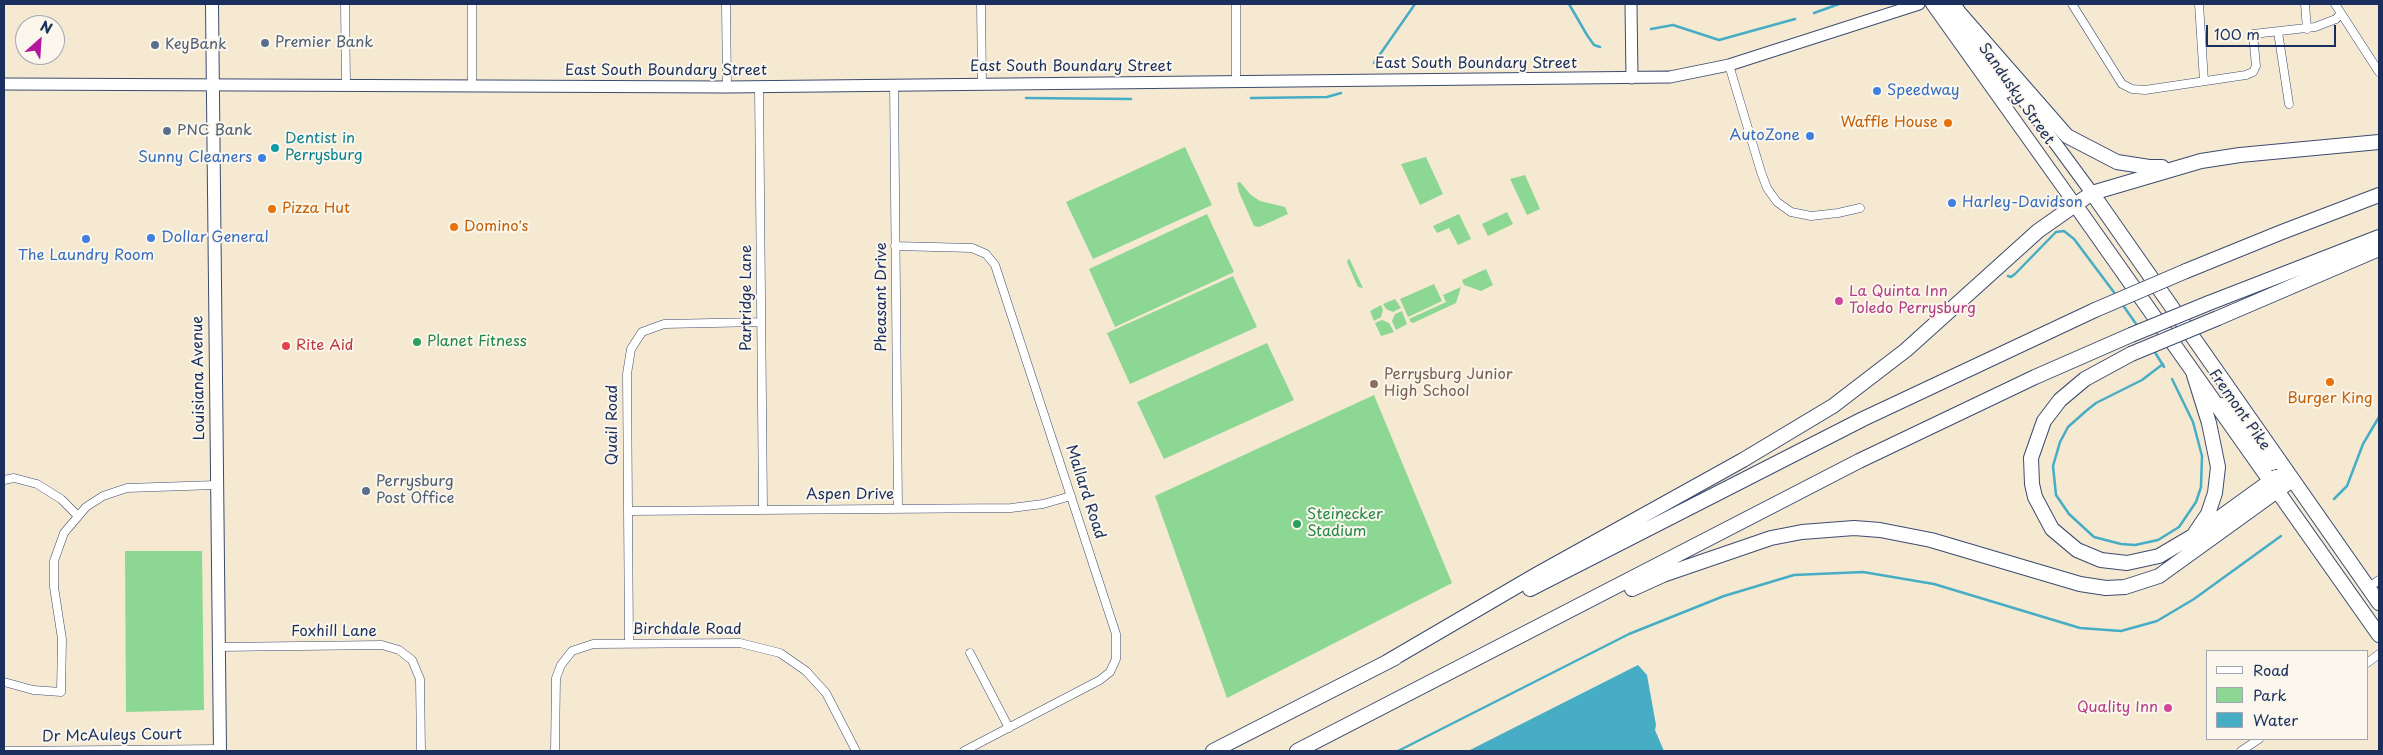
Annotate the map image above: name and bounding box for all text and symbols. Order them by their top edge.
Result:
north arrow [15,15,65,65]
text: N [37,15,56,39]
scale bar [2208,15,2338,47]
text: 100 m [2214,22,2260,45]
place label: Premier Bank [275,34,373,52]
place label: KeyBank [165,36,226,54]
marker: Premier Bank [259,37,271,49]
marker: KeyBank [149,39,161,51]
street label: Sandusky Street [1974,40,2058,148]
street label: East South Boundary Street [1375,55,1577,73]
street label: East South Boundary Street [970,58,1172,76]
street label: East South Boundary Street [565,62,767,80]
place label: Speedway [1887,82,1959,100]
marker: Speedway [1871,85,1883,97]
place label: Waffle House [1841,114,1938,132]
marker: Waffle House [1942,117,1954,129]
place label: PNC Bank [177,122,252,140]
marker: PNC Bank [161,125,173,137]
place label: AutoZone [1730,127,1800,145]
place label: Dentist in Perrysburg [285,130,363,165]
marker: AutoZone [1804,130,1816,142]
marker: Dentist in Perrysburg [269,142,281,154]
place label: Sunny Cleaners [138,149,252,167]
marker: Sunny Cleaners [256,152,268,164]
place label: Harley-Davidson [1962,194,2083,212]
marker: Harley-Davidson [1946,197,1958,209]
place label: Pizza Hut [282,200,350,218]
marker: Pizza Hut [266,203,278,215]
place label: Domino's [464,218,528,236]
marker: Domino's [448,221,460,233]
place label: Dollar General [161,229,269,247]
marker: Dollar General [145,232,157,244]
marker: The Laundry Room [80,233,92,245]
street label: Pheasant Drive [873,242,891,352]
street label: Partridge Lane [738,245,756,351]
place label: The Laundry Room [18,247,154,265]
place label: La Quinta Inn Toledo Perrysburg [1849,283,1976,318]
marker: La Quinta Inn Toledo Perrysburg [1833,295,1845,307]
street label: Louisiana Avenue [189,316,209,440]
place label: Planet Fitness [427,333,527,351]
marker: Planet Fitness [411,336,423,348]
place label: Rite Aid [296,337,354,355]
marker: Rite Aid [280,340,292,352]
place label: Perrysburg Junior High School [1384,366,1513,401]
street label: Fremont Pike [2204,366,2274,454]
marker: Burger King [2324,376,2336,388]
marker: Perrysburg Junior High School [1368,378,1380,390]
street label: Quail Road [604,385,622,465]
place label: Burger King [2287,390,2373,408]
street label: Mallard Road [1061,443,1109,541]
place label: Perrysburg Post Office [376,473,454,508]
marker: Perrysburg Post Office [360,485,372,497]
street label: Aspen Drive [806,486,894,504]
place label: Steinecker Stadium [1307,506,1383,541]
marker: Steinecker Stadium [1291,518,1303,530]
street label: Birchdale Road [632,621,742,639]
street label: Foxhill Lane [291,623,377,641]
legend [2206,650,2368,740]
text: Road [2253,658,2289,681]
text: Park [2253,683,2287,706]
place label: Quality Inn [2077,699,2158,717]
marker: Quality Inn [2162,702,2174,714]
text: Water [2253,708,2298,731]
street label: Dr McAuleys Court [42,726,182,746]

